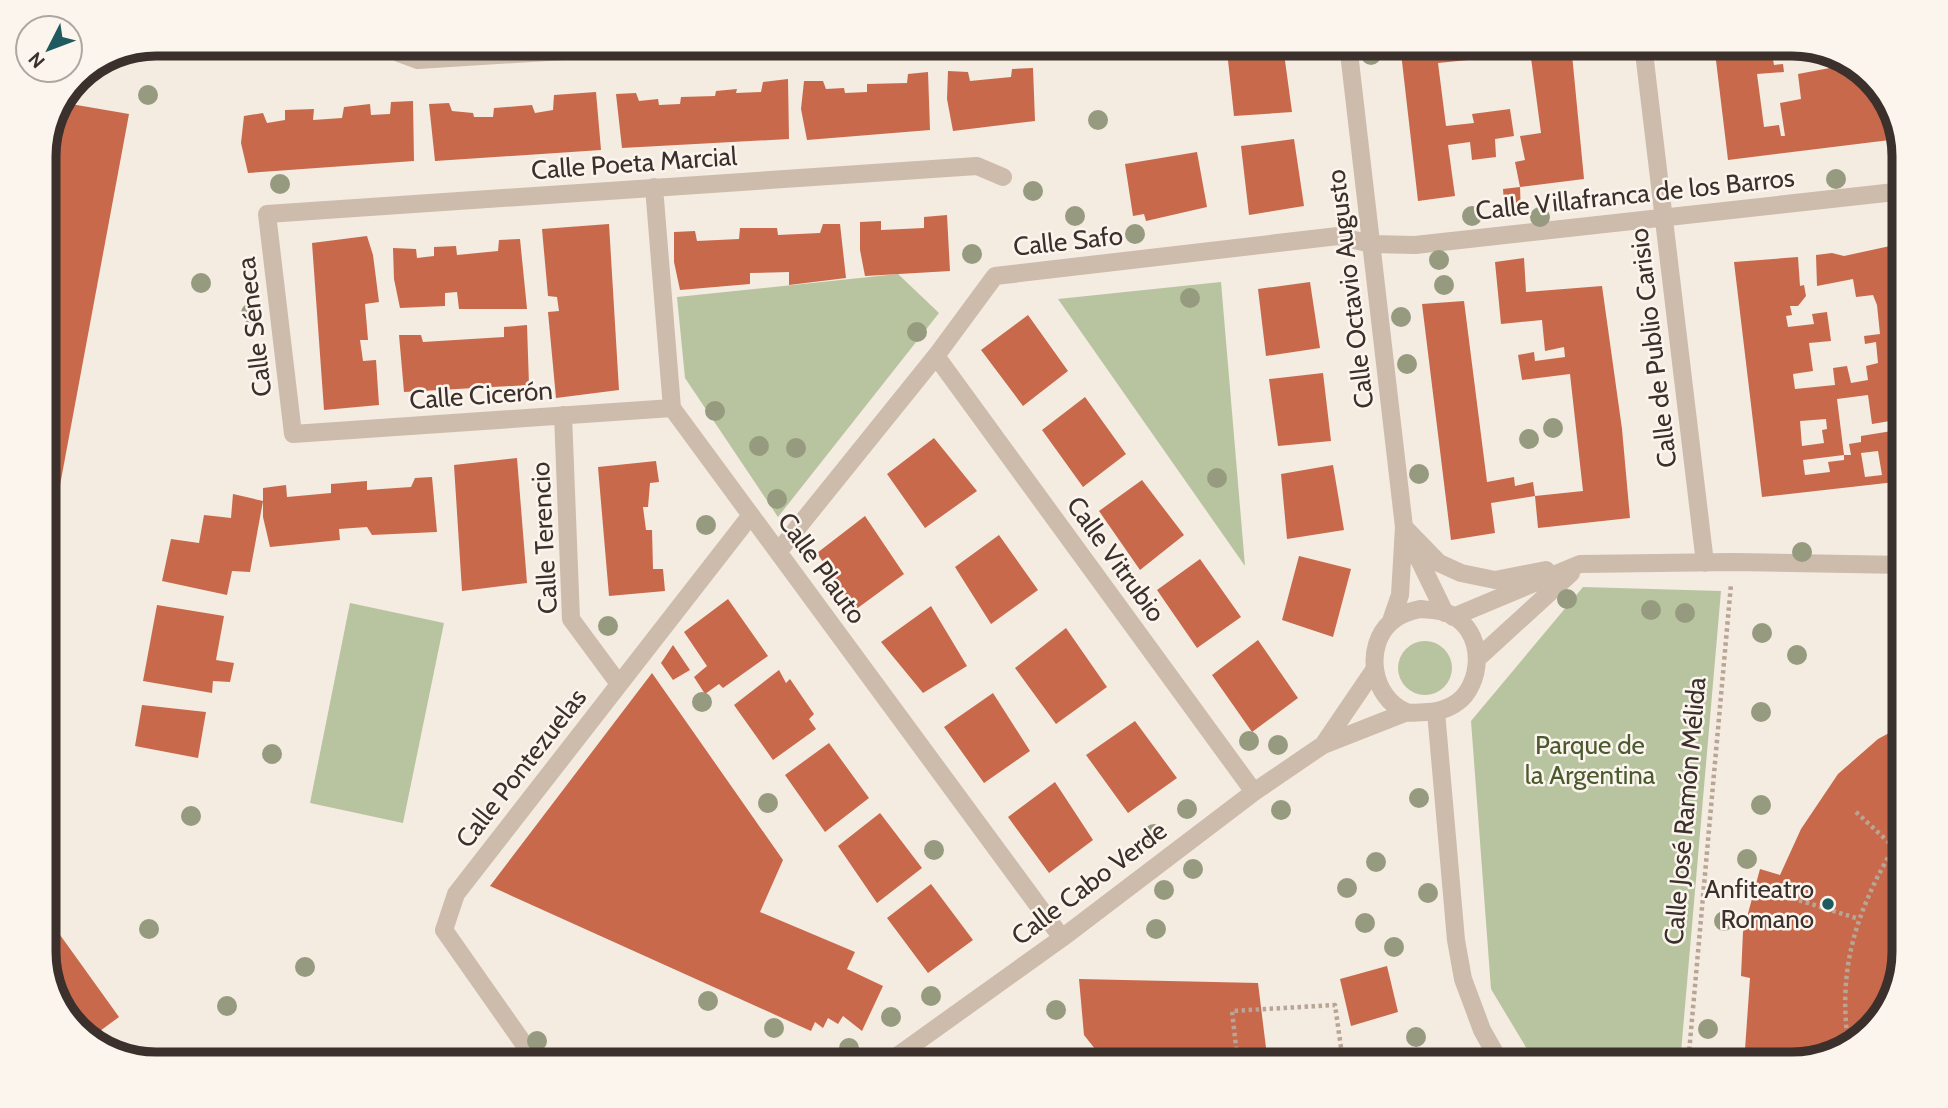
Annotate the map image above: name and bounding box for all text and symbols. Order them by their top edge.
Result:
north arrow [14,14,84,84]
text: N [24,47,50,73]
street label: Calle Poeta Marcial [530,140,738,186]
street label: Calle Villafranca de los Barros [1474,161,1796,227]
street label: Calle Octavio Augusto [1319,168,1381,410]
street label: Calle Safo [1012,219,1124,263]
street label: Calle de Publio Carisio [1622,227,1684,469]
street label: Calle Séneca [229,255,278,399]
street label: Calle Cicerón [408,374,554,416]
street label: Calle Terencio [524,461,564,615]
street label: Calle Vitrubio [1060,490,1172,628]
street label: Calle Plauto [771,506,873,630]
street label: Calle José Ramón Mélida [1657,675,1713,946]
street label: Calle Pontezuelas [449,682,593,854]
park label: Parque de la Argentina [1525,729,1656,791]
street label: Calle Cabo Verde [1005,814,1173,952]
place label: Anfiteatro Romano [1704,873,1814,935]
marker: Anfiteatro Romano [1820,896,1836,912]

